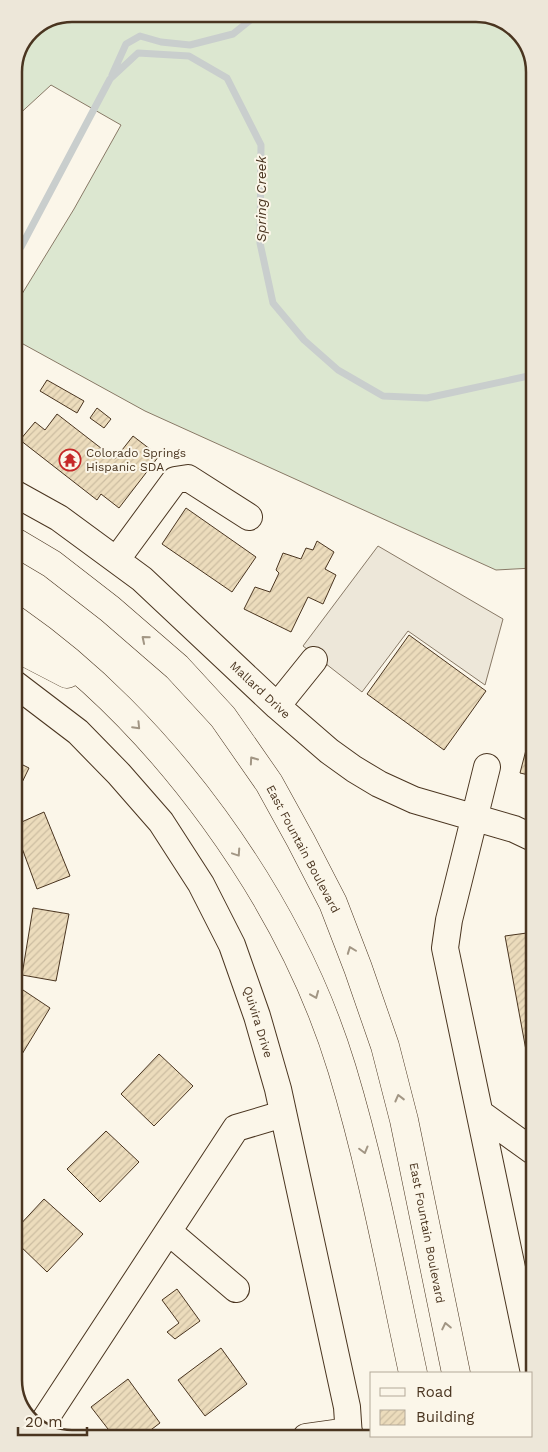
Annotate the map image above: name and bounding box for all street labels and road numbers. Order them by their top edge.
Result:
street label: Mallard Drive [227,659,293,722]
street label: East Fountain Boulevard [263,783,343,915]
street label: Quivira Drive [240,984,276,1060]
street label: East Fountain Boulevard [406,1161,448,1305]

